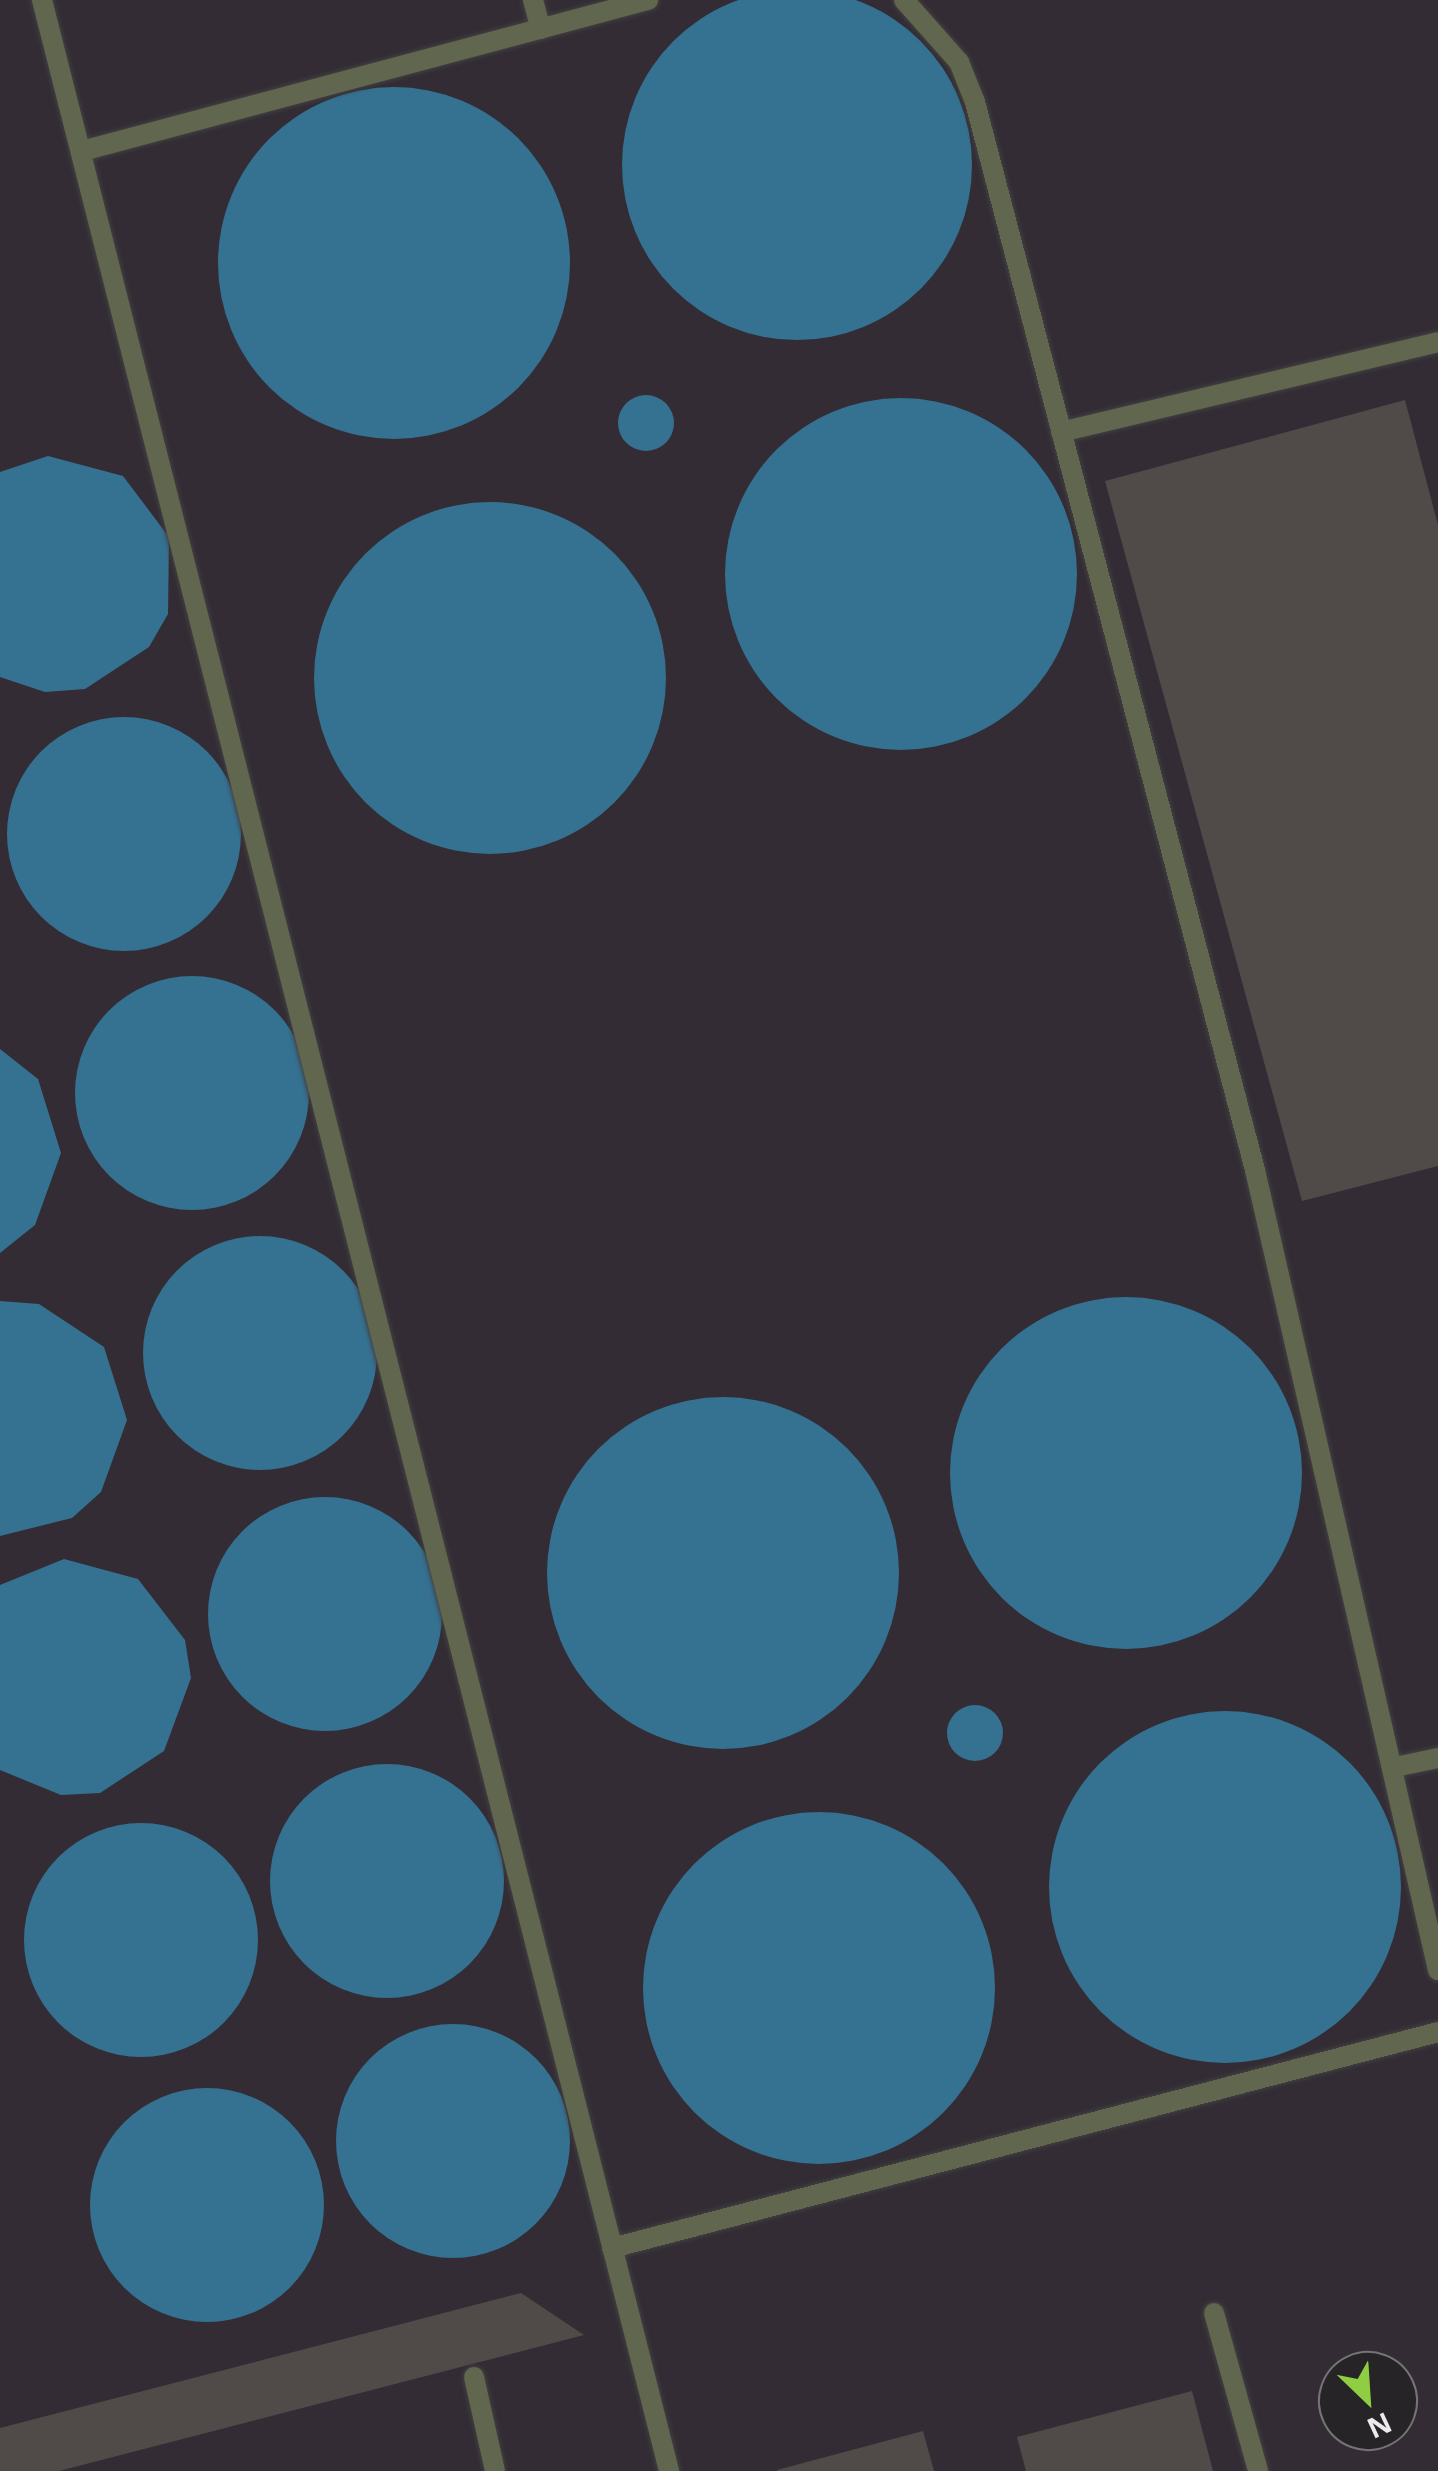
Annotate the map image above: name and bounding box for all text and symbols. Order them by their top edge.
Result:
north arrow [1318,2351,1418,2451]
text: N [1361,2404,1398,2448]

